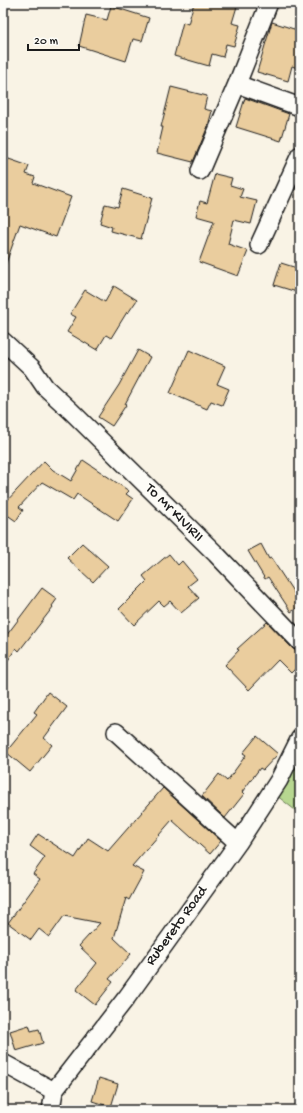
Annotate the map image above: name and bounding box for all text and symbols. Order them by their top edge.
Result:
scale bar [28,26,79,52]
text: 20 m [34,35,59,49]
street label: To Mr KIVIRII [140,479,207,546]
street label: Rubereto Road [142,882,213,969]

